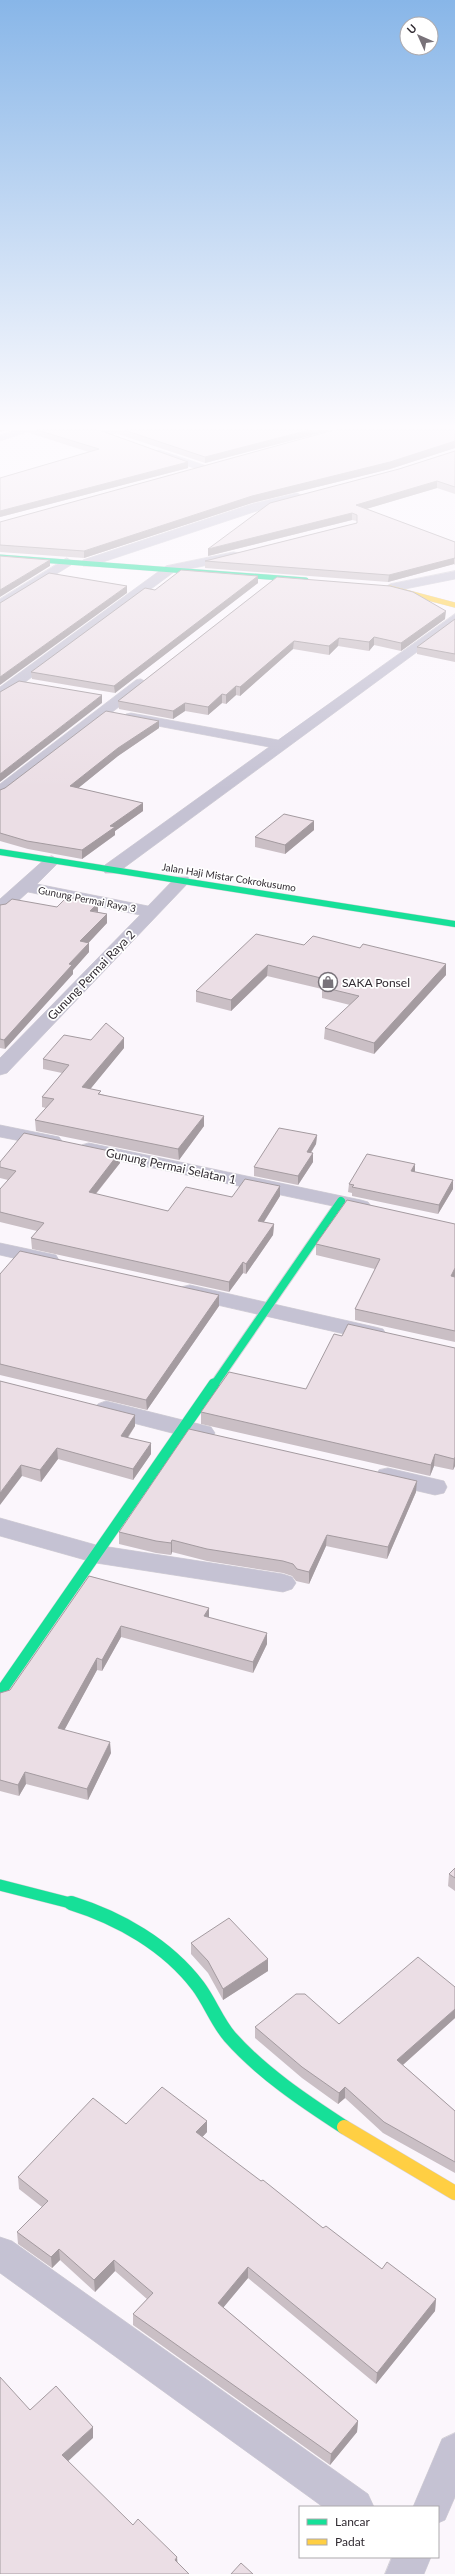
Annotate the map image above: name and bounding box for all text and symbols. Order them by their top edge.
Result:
north arrow [399,16,439,56]
text: U [404,21,419,36]
street label: Jalan Haji Mistar Cokrokusumo [161,860,297,894]
street label: Gunung Permai Raya 3 [37,884,137,914]
street label: Gunung Permai Raya 2 [44,927,138,1023]
shop icon: SAKA Ponsel [317,971,339,993]
place label: SAKA Ponsel [342,975,410,990]
street label: Gunung Permai Selatan 1 [105,1145,237,1187]
legend [299,2506,439,2558]
text: Lancar [335,2514,371,2529]
text: Padat [335,2534,366,2549]

